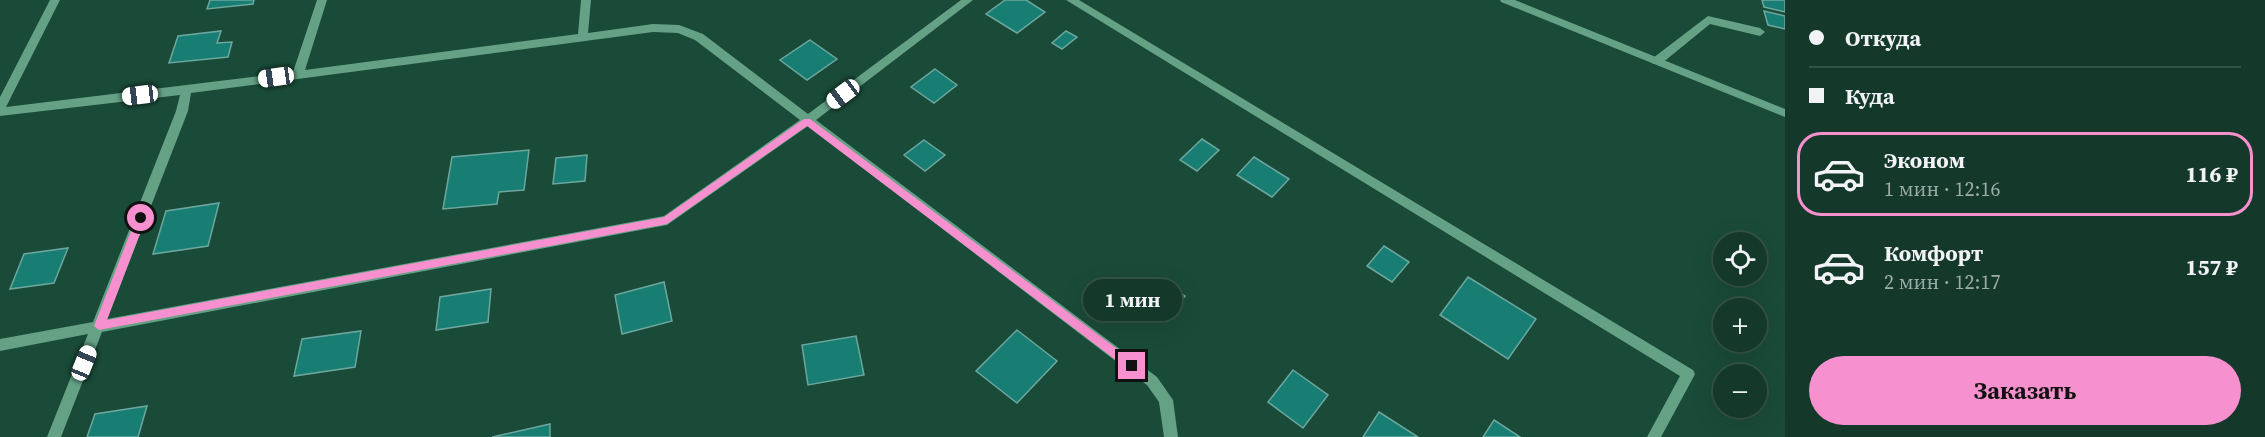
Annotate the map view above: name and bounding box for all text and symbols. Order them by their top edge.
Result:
text: Откуда [1845,23,1921,53]
car [257,66,295,88]
car [823,76,863,112]
text: Куда [1845,81,1895,111]
car [121,84,159,106]
text: Эконом [1884,145,1965,175]
icon: car [1812,147,1866,201]
text: 116 ₽ [2186,159,2238,189]
text: 1 мин · 12:16 [1884,175,2000,203]
route start [127,204,154,231]
map controls [1713,232,1767,418]
button: locate [1713,232,1767,286]
text: Комфорт [1884,238,1983,268]
icon: car [1812,240,1866,294]
text: 157 ₽ [2186,252,2238,282]
text: 2 мин · 12:17 [1884,268,2000,296]
callout: 1 мин [1082,279,1182,321]
text: 1 мин [1105,286,1160,314]
button: + [1713,298,1767,352]
car [69,343,99,383]
route end [1118,352,1145,379]
button: Заказать [1809,356,2241,425]
button: − [1713,364,1767,418]

